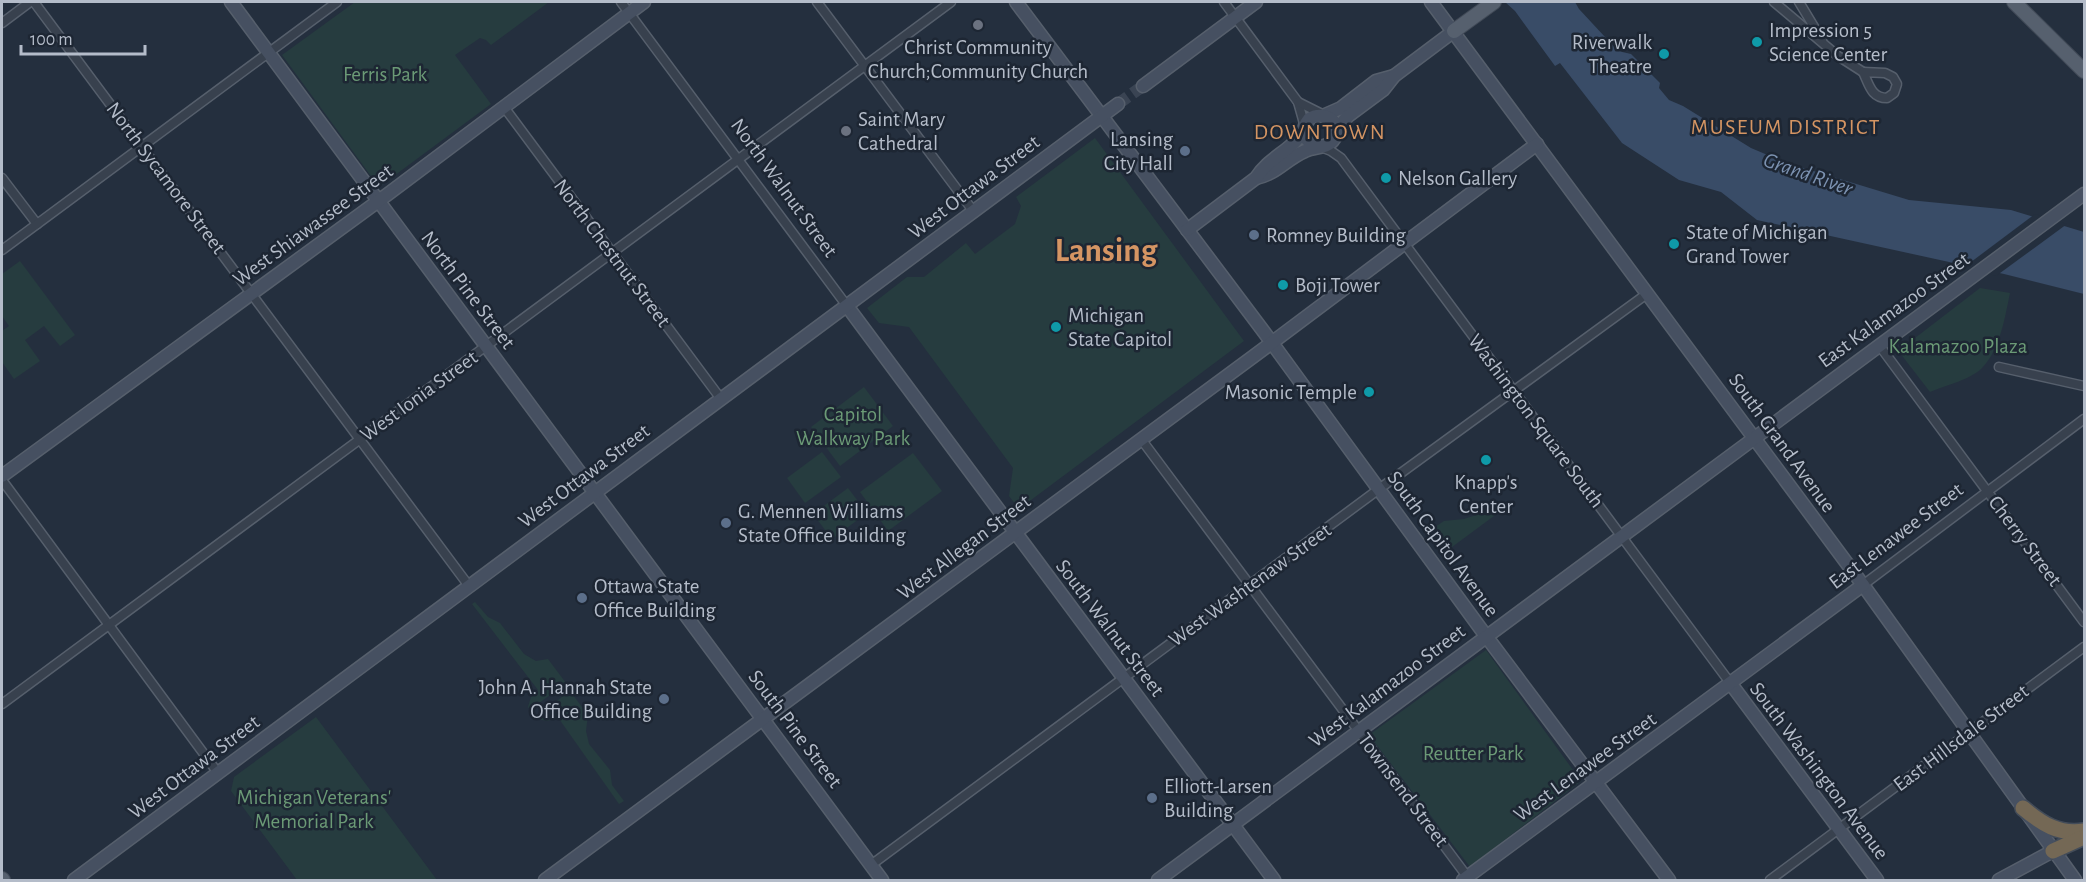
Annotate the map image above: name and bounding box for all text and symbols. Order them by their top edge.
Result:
scale bar [21,18,146,56]
marker: Christ Community Church;Community Church [971,18,985,32]
place label: Impression 5 Science Center [1769,20,1888,65]
text: 100 m [30,31,73,49]
place label: Riverwalk Theatre [1572,32,1652,77]
marker: Impression 5 Science Center [1750,35,1764,49]
place label: Christ Community Church;Community Church [868,37,1088,82]
marker: Riverwalk Theatre [1657,47,1671,61]
park label: Ferris Park [343,64,428,85]
street label: North Sycamore Street [102,98,230,258]
place label: Saint Mary Cathedral [858,109,945,154]
street label: North Walnut Street [727,115,841,261]
district label: MUSEUM DISTRICT [1691,116,1881,138]
district label: DOWNTOWN [1254,121,1386,143]
marker: Saint Mary Cathedral [839,124,853,138]
place label: Lansing City Hall [1104,129,1174,174]
street label: West Ottawa Street [905,131,1044,243]
marker: Lansing City Hall [1178,144,1192,158]
water label: Grand River [1761,149,1856,200]
street label: West Shiawassee Street [229,160,397,290]
place label: Nelson Gallery [1398,168,1517,189]
marker: Nelson Gallery [1379,171,1393,185]
street label: North Chestnut Street [550,175,674,331]
place label: State of Michigan Grand Tower [1686,222,1828,267]
place label: Romney Building [1266,225,1407,246]
street label: North Pine Street [417,227,519,353]
marker: Romney Building [1247,228,1261,242]
district label: Lansing [1055,235,1158,268]
marker: State of Michigan Grand Tower [1667,237,1681,251]
street label: East Kalamazoo Street [1814,248,1974,372]
place label: Boji Tower [1295,275,1380,296]
marker: Boji Tower [1276,278,1290,292]
place label: Michigan State Capitol [1068,305,1172,350]
marker: Michigan State Capitol [1049,320,1063,334]
street label: Washington Square South [1464,330,1608,512]
park label: Kalamazoo Plaza [1889,336,2028,357]
street label: West Ionia Street [356,346,482,445]
street label: South Grand Avenue [1725,370,1839,516]
place label: Masonic Temple [1225,382,1357,403]
marker: Masonic Temple [1362,385,1376,399]
park label: Capitol Walkway Park [796,404,910,449]
street label: West Ottawa Street [515,420,654,532]
marker: Knapp's Center [1479,453,1493,467]
street label: South Capitol Avenue [1383,467,1503,621]
place label: Knapp's Center [1454,472,1518,517]
street label: East Lenawee Street [1825,479,1967,593]
street label: West Allegan Street [894,490,1035,604]
street label: Cherry Street [1984,492,2066,590]
place label: G. Mennen Williams State Office Building [738,501,906,546]
marker: G. Mennen Williams State Office Building [719,516,733,530]
street label: West Washtenaw Street [1165,519,1335,651]
street label: South Walnut Street [1052,556,1168,701]
place label: Ottawa State Office Building [594,576,717,621]
marker: Ottawa State Office Building [575,591,589,605]
street label: West Kalamazoo Street [1305,620,1469,751]
street label: South Pine Street [744,666,846,792]
place label: John A. Hannah State Office Building [479,677,653,722]
street label: South Washington Avenue [1746,679,1892,863]
street label: East Hillsdale Street [1889,680,2033,796]
marker: John A. Hannah State Office Building [657,692,671,706]
street label: West Lenawee Street [1510,708,1660,825]
street label: West Ottawa Street [125,711,264,823]
street label: Townsend Street [1354,729,1452,851]
park label: Reutter Park [1423,743,1524,764]
place label: Elliott-Larsen Building [1164,776,1272,821]
park label: Michigan Veterans' Memorial Park [237,787,391,832]
marker: Elliott-Larsen Building [1145,791,1159,805]

